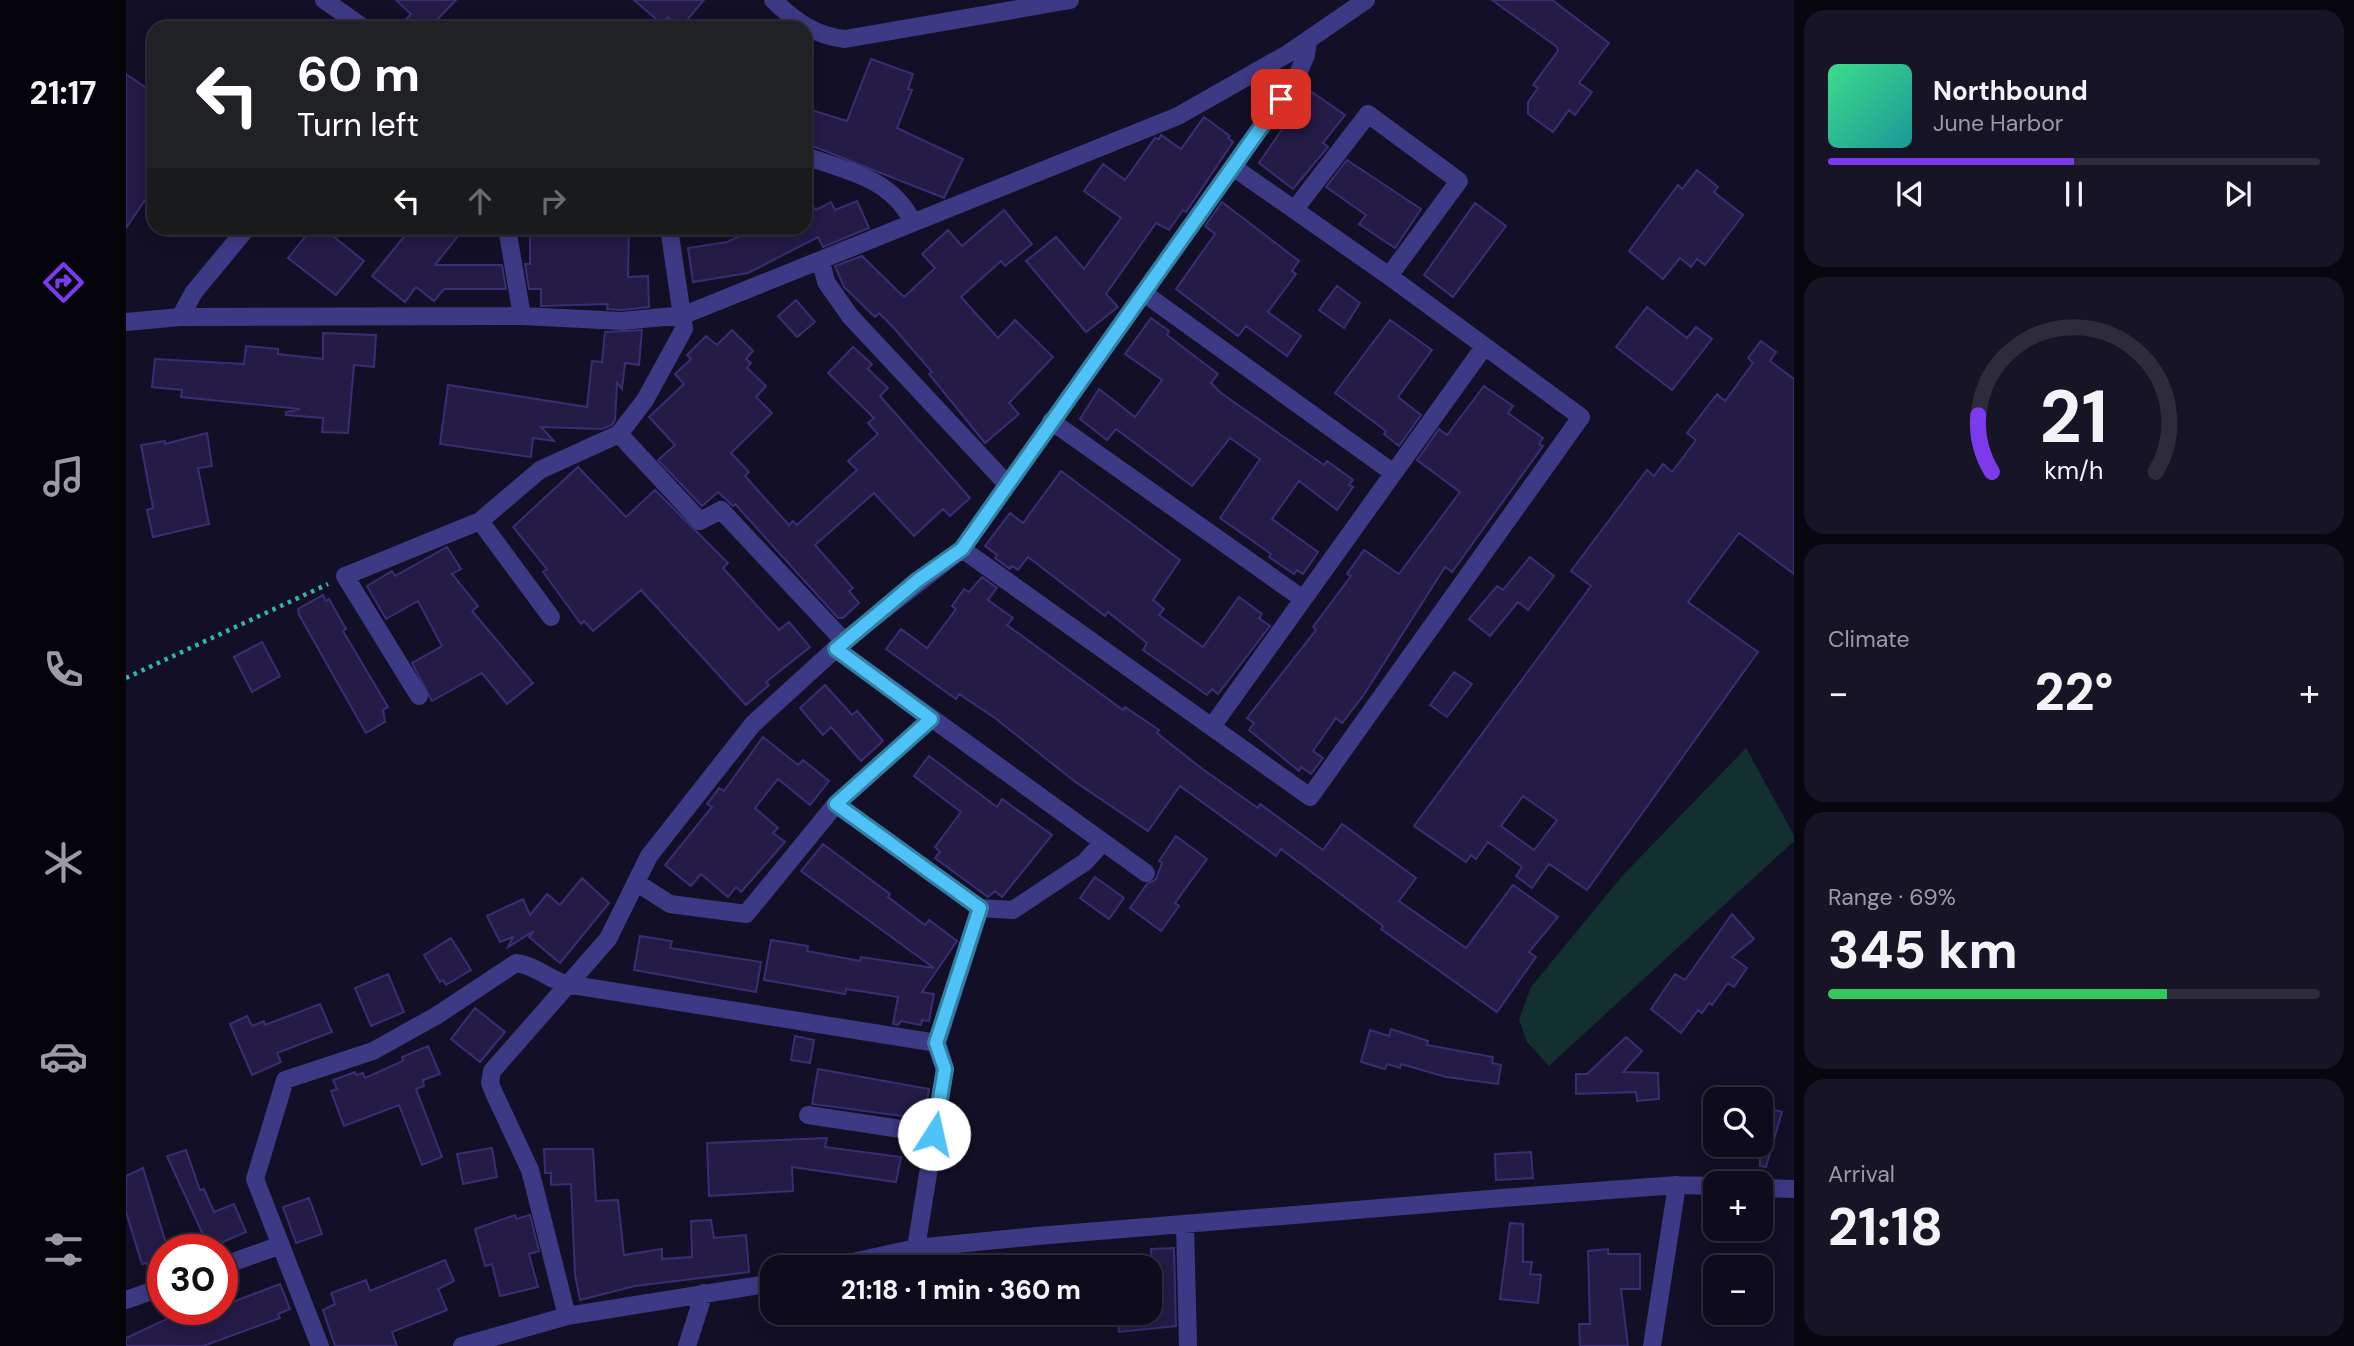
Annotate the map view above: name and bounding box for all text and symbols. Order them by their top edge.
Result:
text: 60 m [297,42,420,106]
icon: left [182,49,273,140]
pin [1251,69,1311,129]
text: 21:17 [29,72,97,114]
text: Northbound [1933,74,2088,108]
icon: arrive [1262,80,1300,118]
text: Turn left [297,104,419,146]
text: June Harbor [1933,108,2063,138]
icon: previous [1891,175,1929,213]
icon: pause [2055,175,2093,213]
icon: next [2219,175,2257,213]
icon: left [388,182,426,220]
icon: ahead [461,182,499,220]
icon: right [534,182,572,220]
icon: directions [39,258,88,307]
text: 21 [2040,370,2108,465]
icon: music [39,452,88,501]
text: km/h [2044,454,2104,487]
text: Climate [1828,624,1910,654]
icon: phone [39,645,88,694]
text: 22° [2034,658,2114,726]
text: − [1828,668,1849,718]
text: + [2299,668,2320,718]
icon: climate [39,838,88,887]
text: Range · 69% [1828,882,1956,912]
text: 345 km [1828,916,2018,984]
icon: car [39,1032,88,1081]
map controls [1703,1087,1773,1325]
button: search [1703,1087,1773,1157]
position arrow [897,1097,971,1171]
text: Arrival [1828,1159,1895,1189]
button: + [1703,1171,1773,1241]
text: 21:18 [1828,1193,1943,1261]
icon: filters [39,1225,88,1274]
speed limit sign: 30 [147,1234,238,1325]
button: − [1703,1255,1773,1325]
text: 21:18 · 1 min · 360 m [841,1273,1081,1307]

